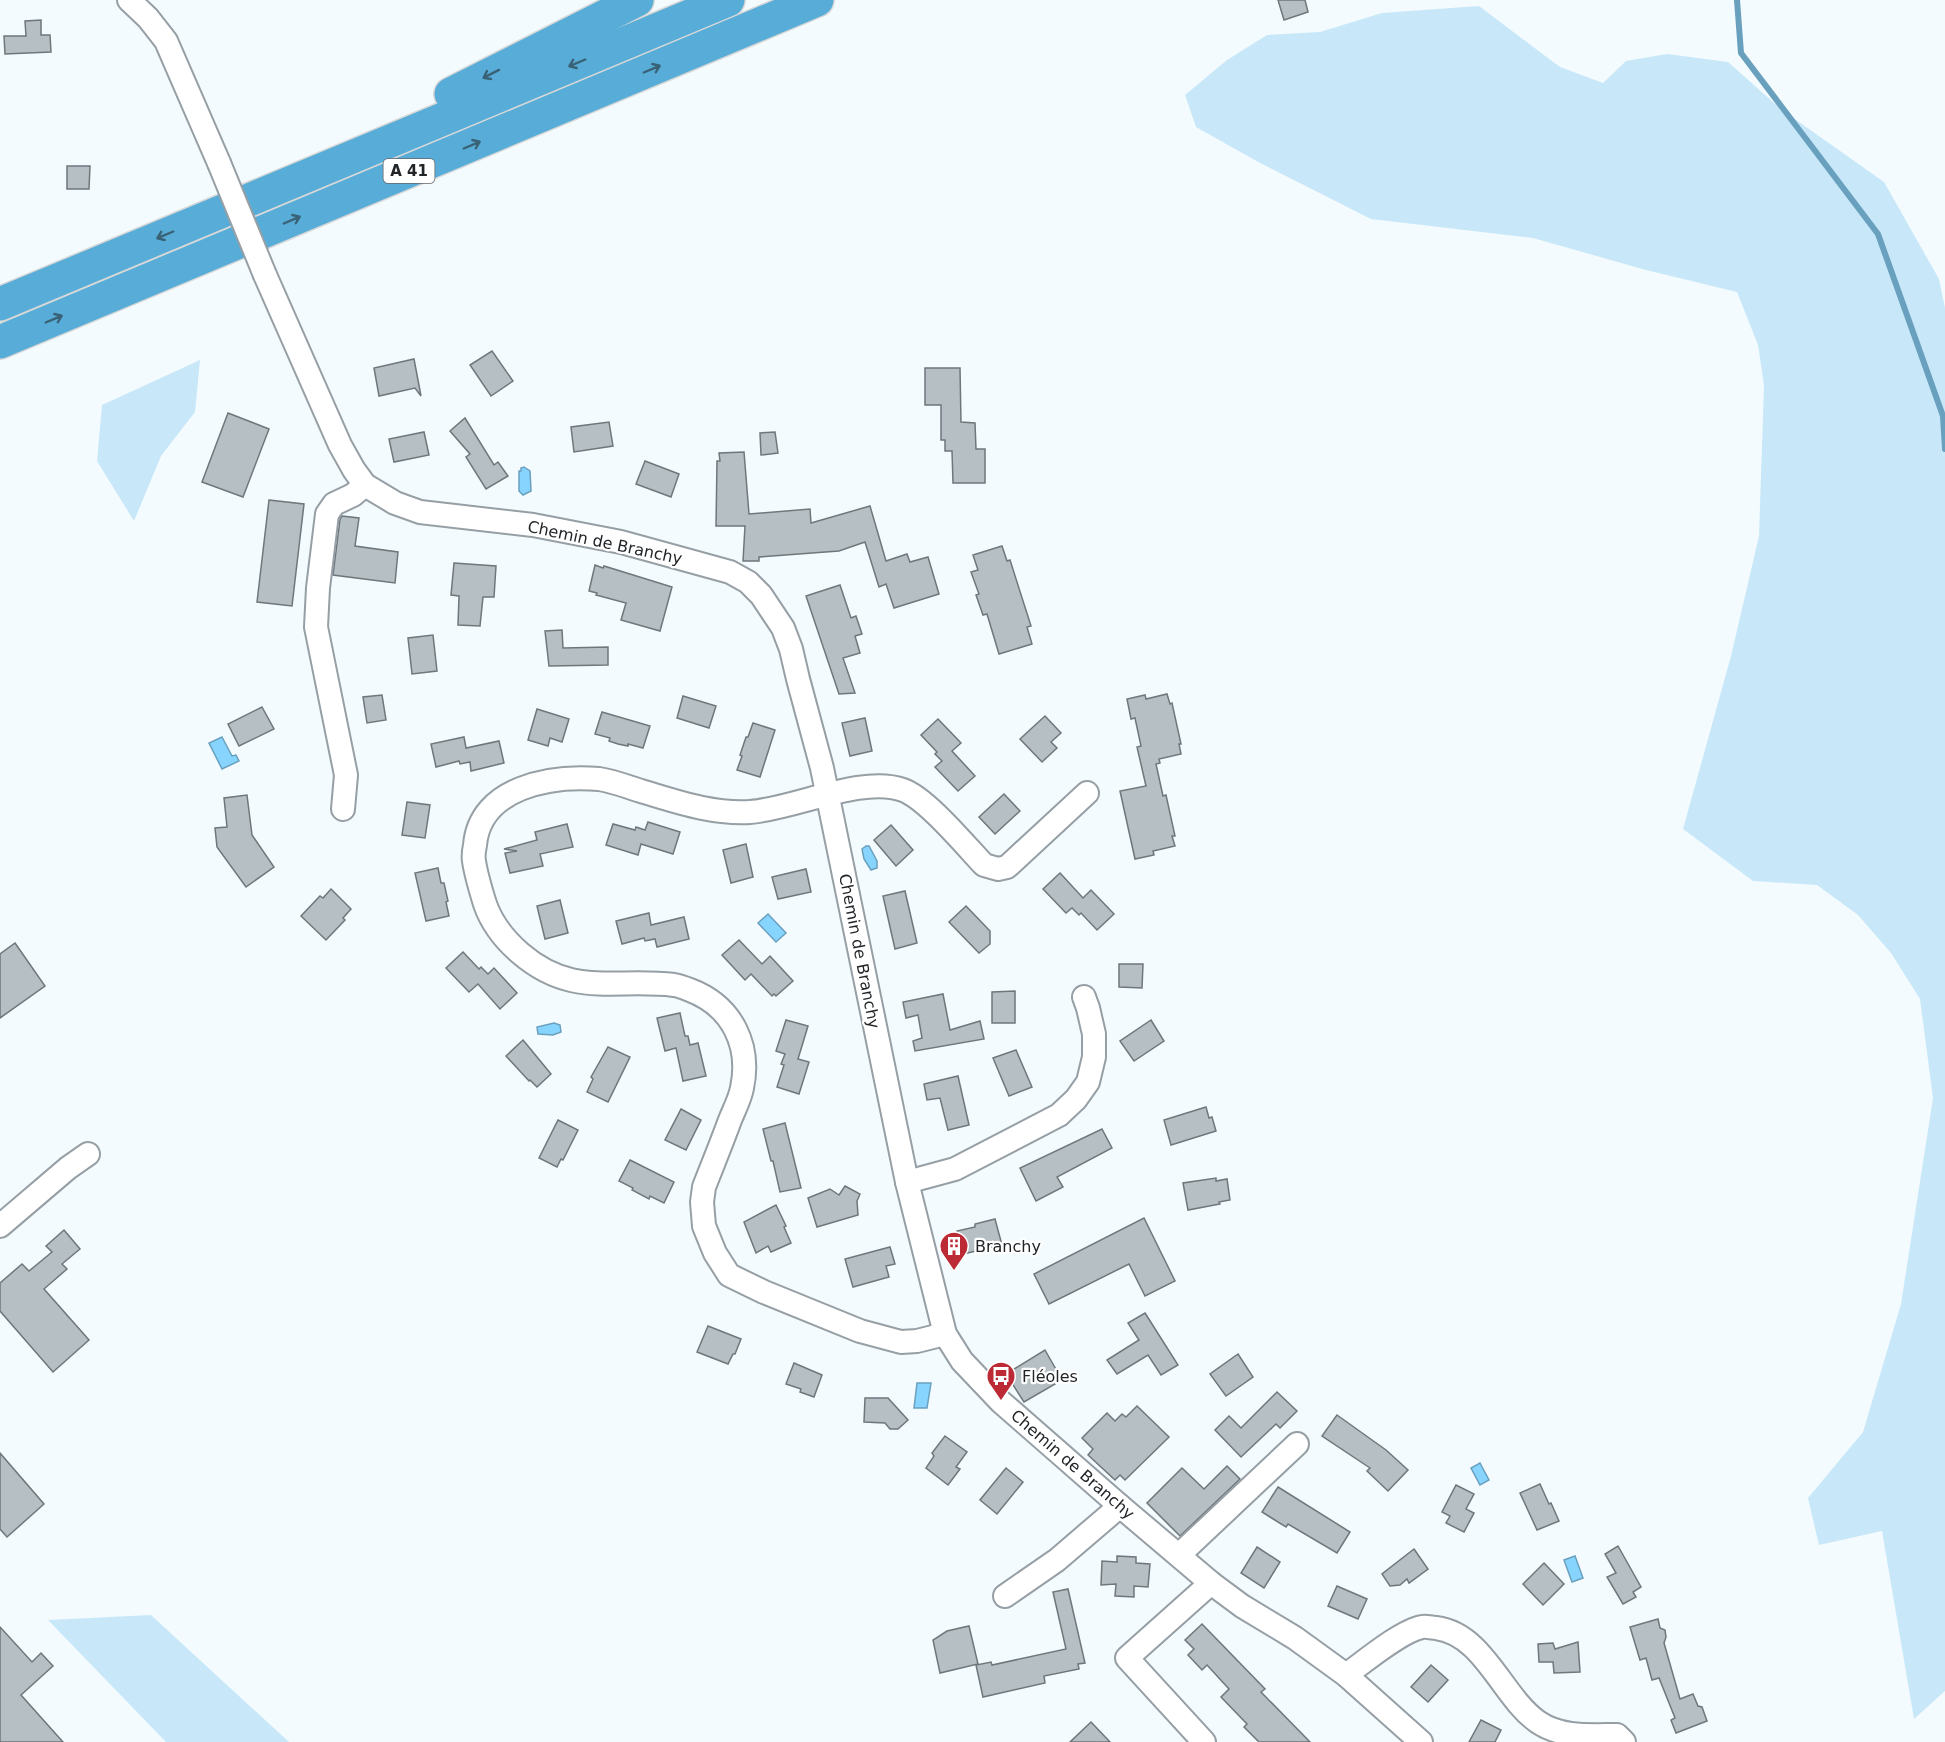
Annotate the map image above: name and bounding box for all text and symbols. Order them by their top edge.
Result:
one-way arrow [568,58,587,69]
one-way arrow [642,63,660,74]
one-way arrow [483,69,501,80]
one-way arrow [462,139,481,150]
road number: A 41 [384,159,434,183]
one-way arrow [282,214,301,225]
one-way arrow [156,230,174,241]
one-way arrow [44,313,63,324]
street label: Chemin de Branchy [526,517,684,568]
street label: Chemin de Branchy [835,872,884,1030]
building icon: Branchy [938,1230,970,1272]
place label: Branchy [975,1237,1041,1256]
bus stop icon: Fléoles [985,1360,1017,1402]
place label: Fléoles [1022,1367,1078,1386]
street label: Chemin de Branchy [1007,1406,1138,1523]

